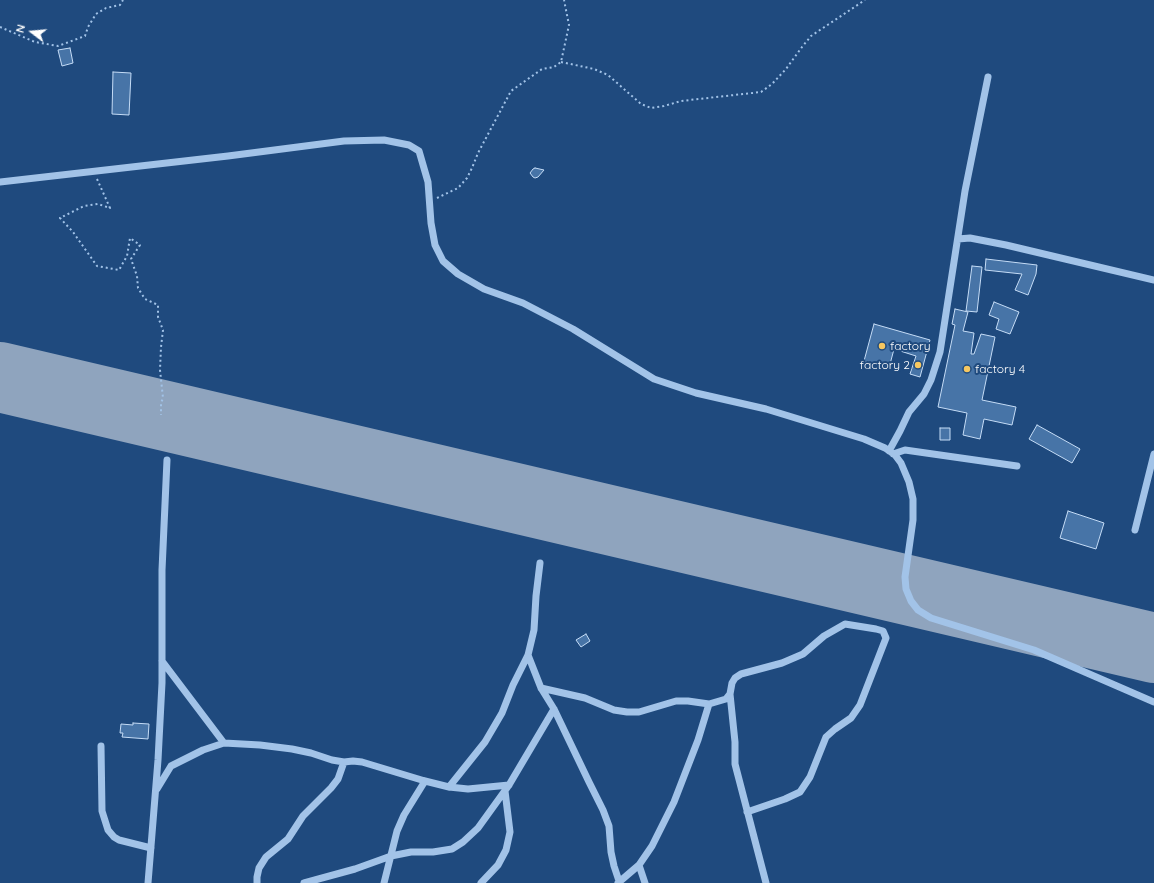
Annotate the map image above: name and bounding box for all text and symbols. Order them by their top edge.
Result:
north arrow [12,12,52,52]
text: N [13,23,28,35]
place label: factory [890,339,930,353]
marker: factory [877,341,887,351]
place label: factory 2 [860,358,910,372]
marker: factory 2 [913,360,923,370]
place label: factory 4 [975,362,1025,376]
marker: factory 4 [962,364,972,374]

